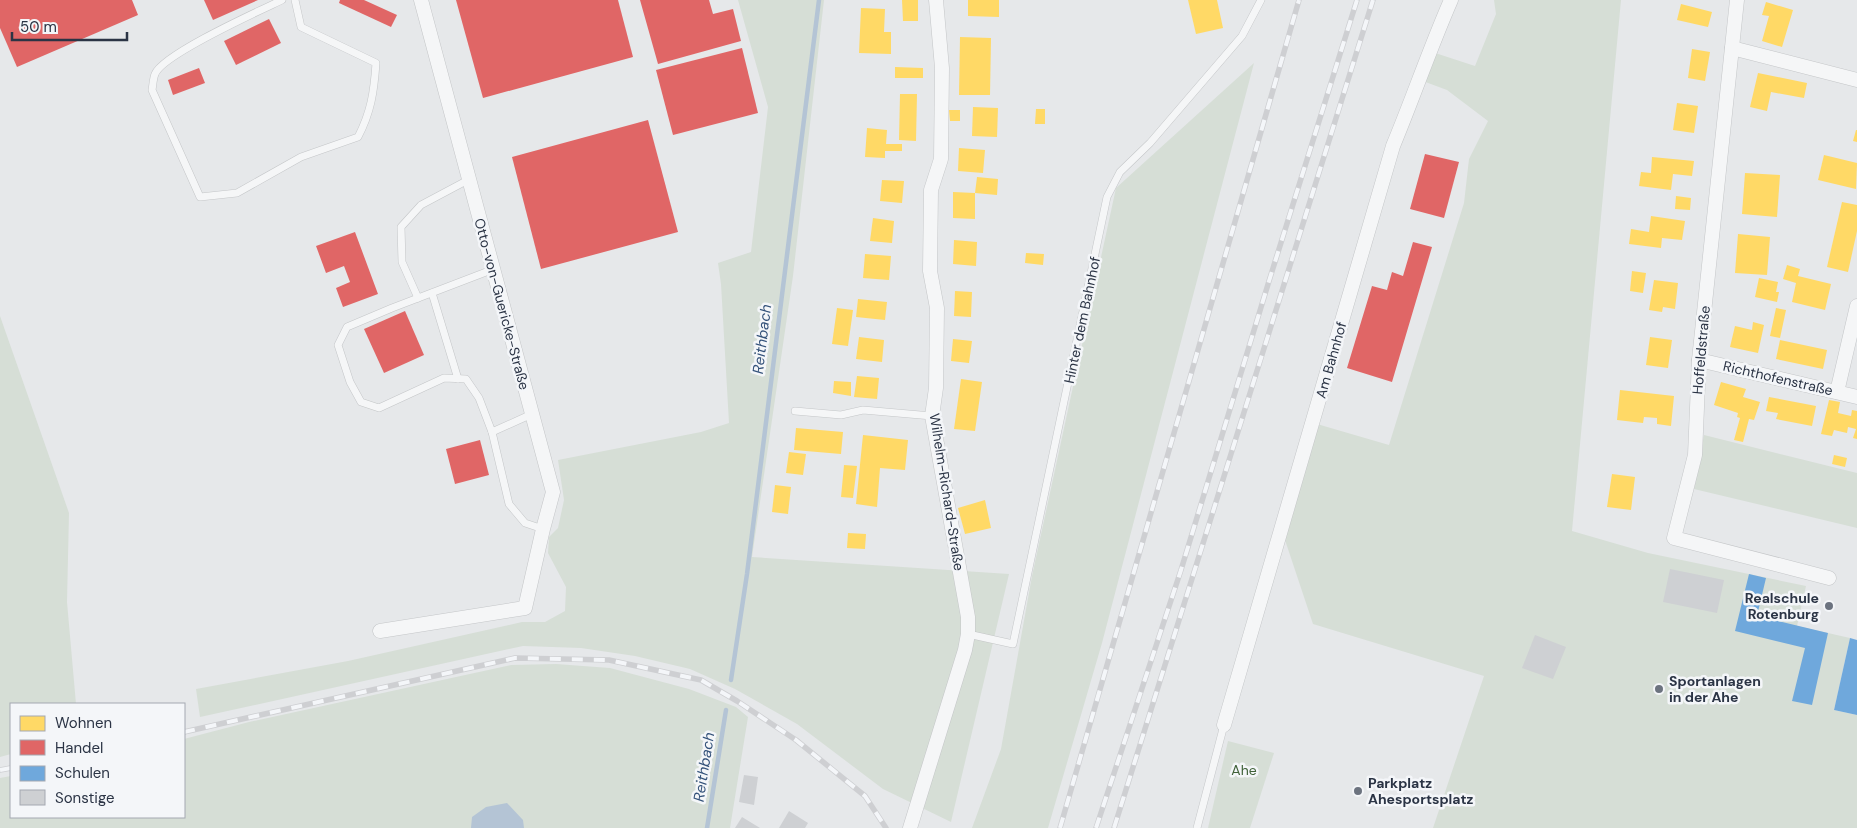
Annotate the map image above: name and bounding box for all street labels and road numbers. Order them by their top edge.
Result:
street label: Otto-von-Guericke-Straße [470,216,534,392]
street label: Hinter dem Bahnhof [1060,255,1104,385]
street label: Hoffeldstraße [1688,305,1714,395]
street label: Am Bahnhof [1311,319,1351,400]
street label: Richthofenstraße [1721,357,1835,399]
street label: Wilhelm-Richard-Straße [926,412,968,572]

